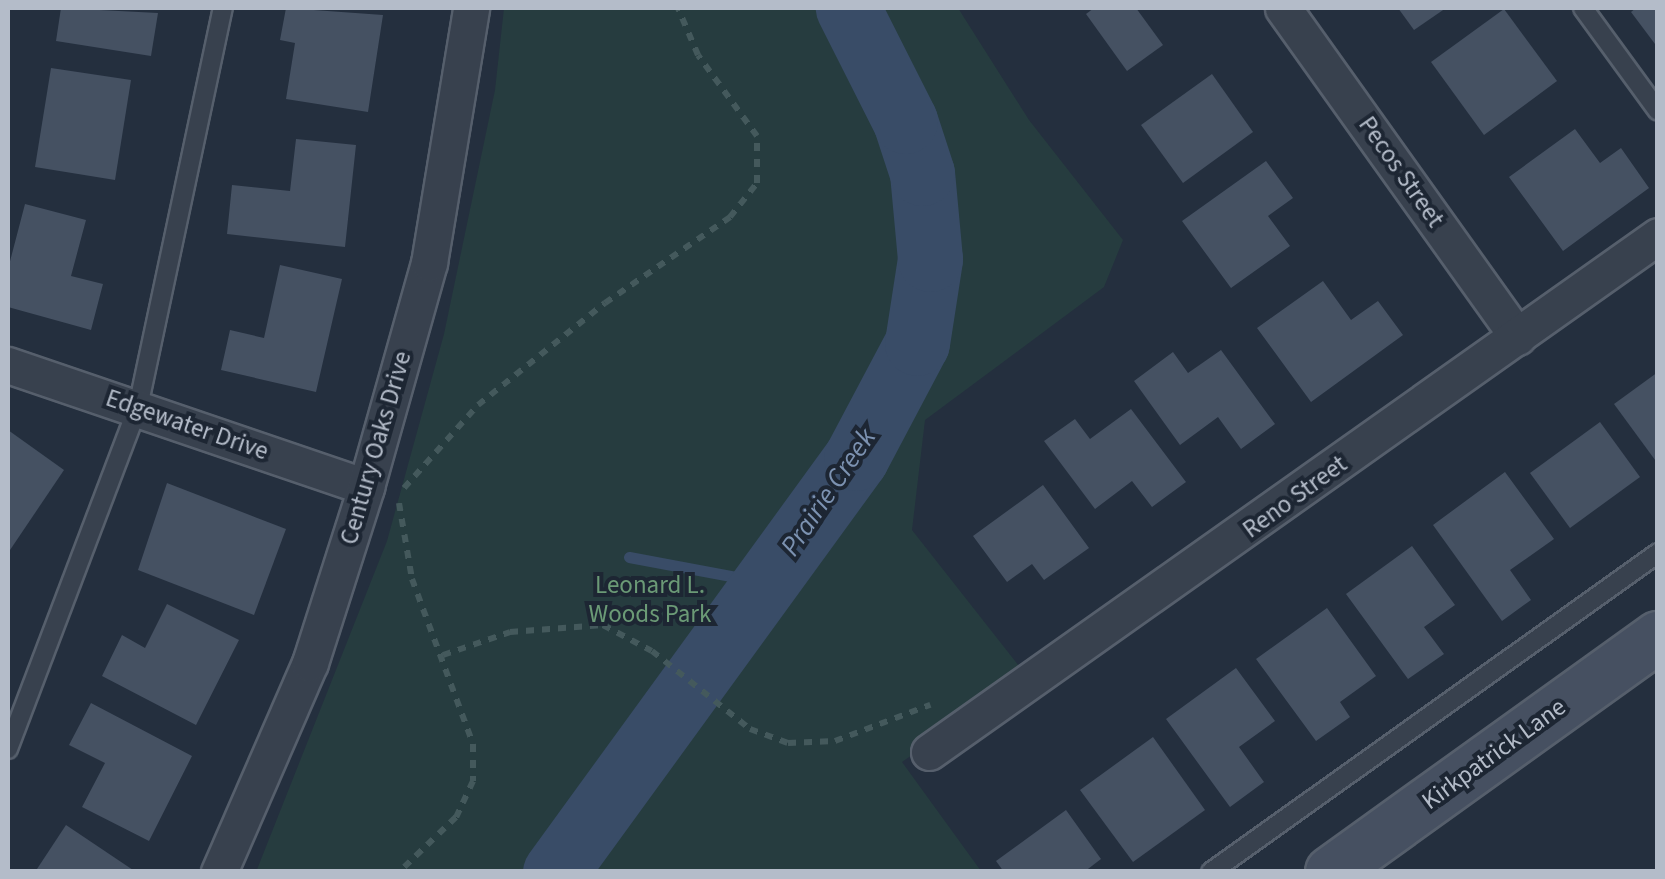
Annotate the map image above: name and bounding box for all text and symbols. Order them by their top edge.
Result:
street label: Pecos Street [1352,111,1450,233]
street label: Century Oaks Drive [334,348,418,548]
street label: Edgewater Drive [102,383,272,467]
water label: Prairie Creek [773,422,883,562]
street label: Reno Street [1237,449,1353,545]
park label: Leonard L. Woods Park [589,571,711,630]
street label: Kirkpatrick Lane [1416,692,1572,816]

